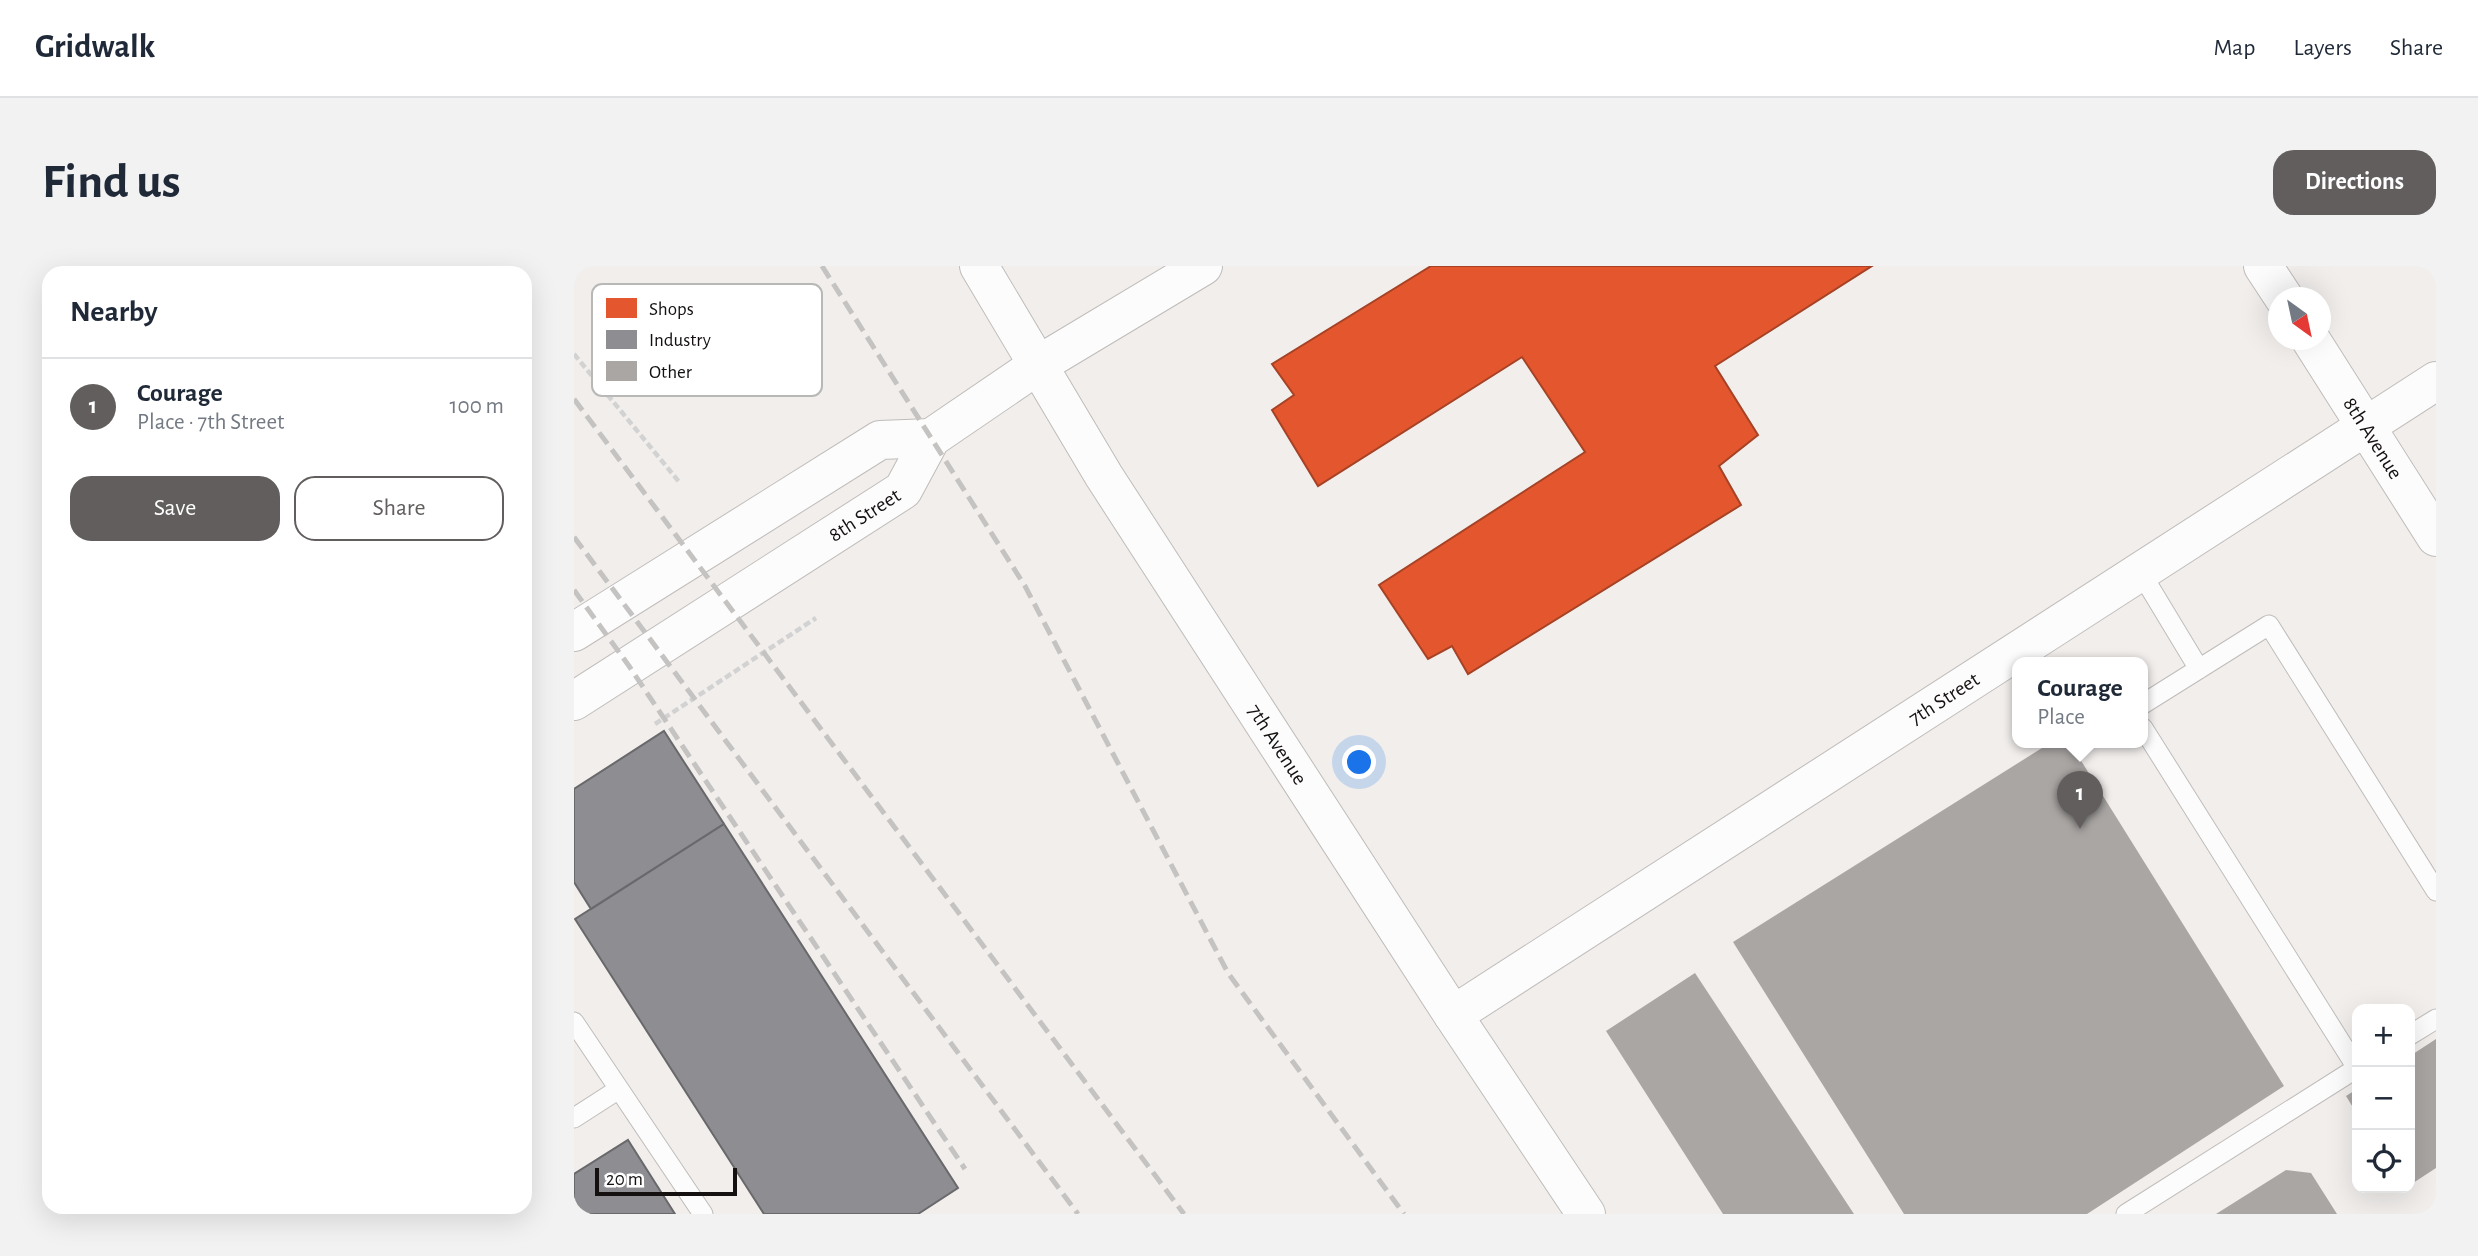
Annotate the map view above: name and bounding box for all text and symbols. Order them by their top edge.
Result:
text: Gridwalk [35,31,155,64]
text: Map [2213,36,2255,60]
text: Layers [2293,36,2352,60]
text: Share [2390,36,2443,60]
button: Directions [2273,150,2436,215]
text: Find us [42,158,181,207]
legend [592,284,822,396]
north arrow [2268,287,2331,350]
text: Nearby [70,297,158,327]
text: Shops [649,300,694,319]
text: Industry [649,331,711,350]
text: Other [649,363,692,382]
text: Courage [137,380,223,406]
street label: 8th Avenue [2339,394,2406,483]
text: 1 [89,395,97,418]
text: 100 m [450,395,504,418]
text: Place · 7th Street [137,411,284,434]
button: Save [70,476,280,541]
button: Share [294,476,504,541]
street label: 8th Street [825,484,904,546]
popup [2012,657,2148,748]
street label: 7th Street [1905,668,1983,729]
text: Courage [2037,675,2123,701]
street label: 7th Avenue [1244,701,1311,789]
text: Place [2037,706,2085,729]
your location [1342,745,1376,779]
pin: 1 [2057,771,2103,829]
map controls [2352,1004,2415,1193]
button: + [2352,1004,2415,1067]
button: − [2352,1067,2415,1130]
button: locate [2352,1130,2415,1193]
scale bar [595,1165,737,1197]
text: 20 m [606,1170,643,1189]

